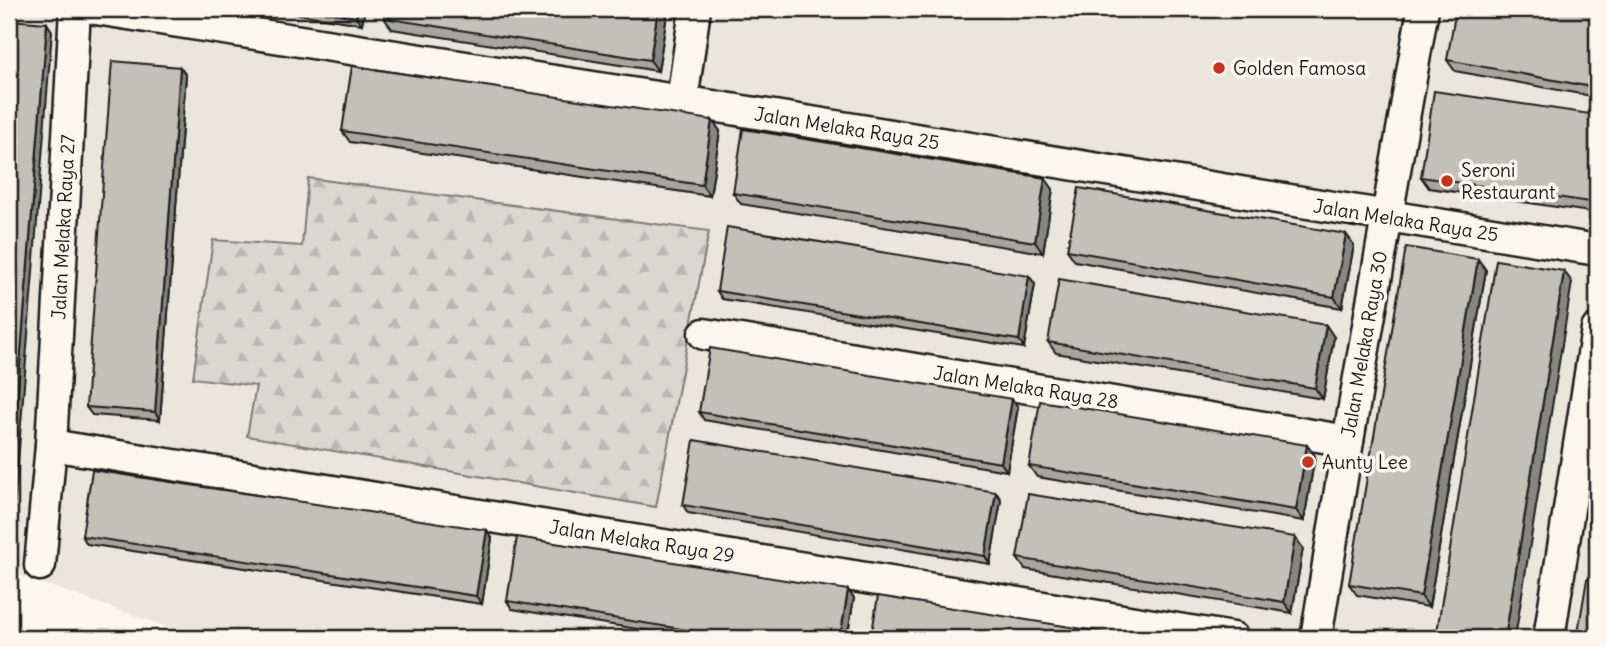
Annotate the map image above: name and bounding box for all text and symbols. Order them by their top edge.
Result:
place label: Golden Famosa [1233,56,1366,80]
marker: Golden Famosa [1211,60,1227,76]
street label: Jalan Melaka Raya 25 [753,102,941,154]
street label: Jalan Melaka Raya 27 [46,134,80,320]
place label: Seroni Restaurant [1461,158,1555,204]
marker: Seroni Restaurant [1439,173,1455,189]
street label: Jalan Melaka Raya 25 [1312,194,1500,246]
street label: Jalan Melaka Raya 30 [1336,249,1392,439]
street label: Jalan Melaka Raya 28 [932,361,1120,413]
place label: Aunty Lee [1322,450,1408,474]
marker: Aunty Lee [1300,454,1316,470]
street label: Jalan Melaka Raya 29 [548,515,736,567]

